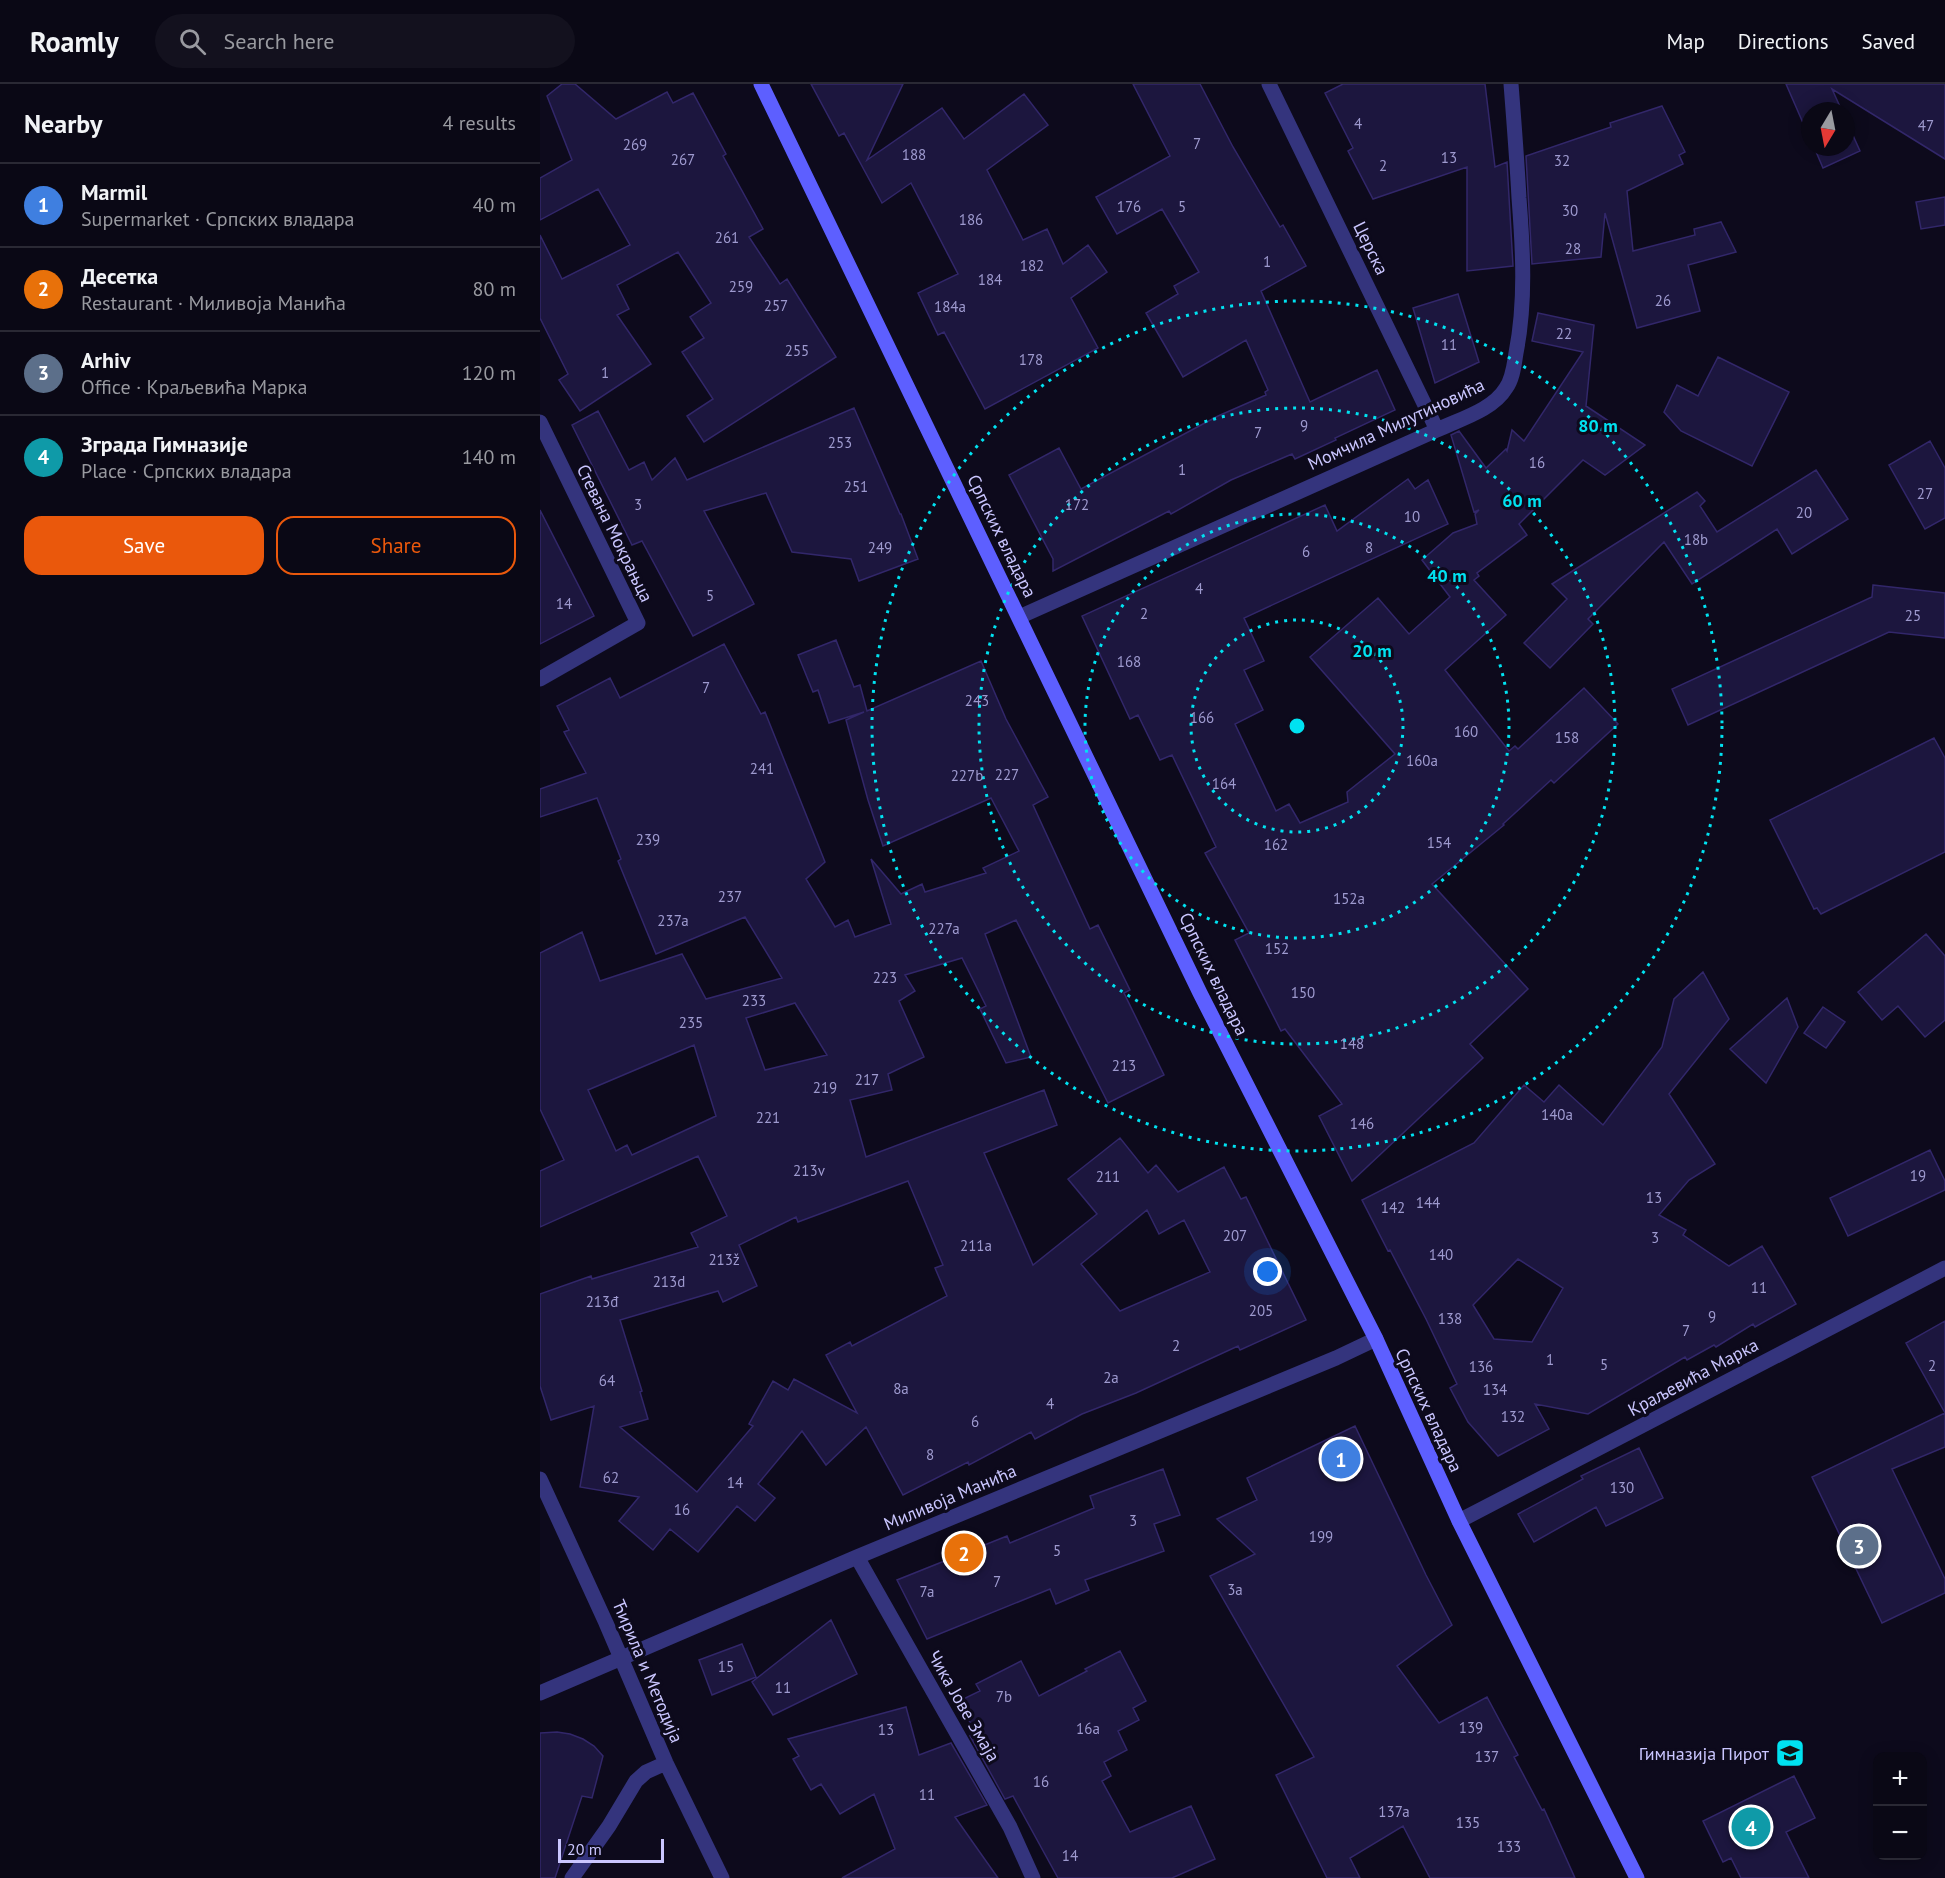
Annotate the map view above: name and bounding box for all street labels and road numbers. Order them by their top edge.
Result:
street label: Церска [1348,218,1394,278]
street label: Момчила Милутиновића [1304,373,1488,475]
street label: Стевана Мокрањца [572,460,658,606]
street label: Српских владара [962,471,1042,601]
street label: Српских владара [1174,909,1254,1039]
street label: Краљевића Марка [1624,1333,1762,1421]
street label: Српских владара [1390,1344,1468,1476]
street label: Миливоја Манића [880,1459,1020,1535]
street label: Ћирила и Методија [607,1596,689,1746]
street label: Чика Јове Змаја [923,1646,1005,1766]

